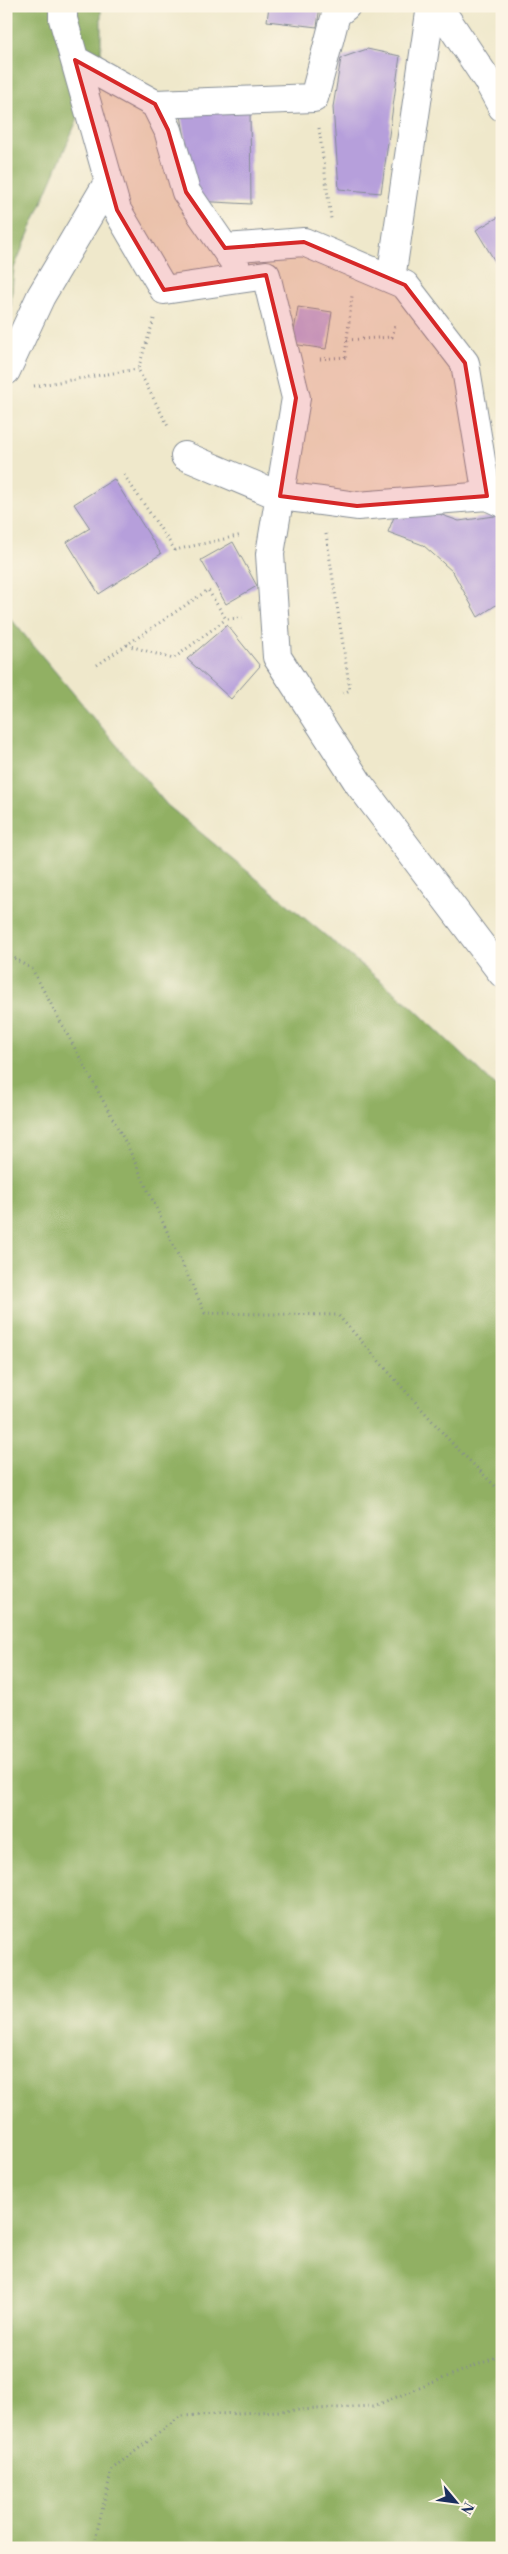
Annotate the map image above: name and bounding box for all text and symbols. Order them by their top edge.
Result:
north arrow [430,2476,480,2526]
text: N [456,2499,477,2517]

